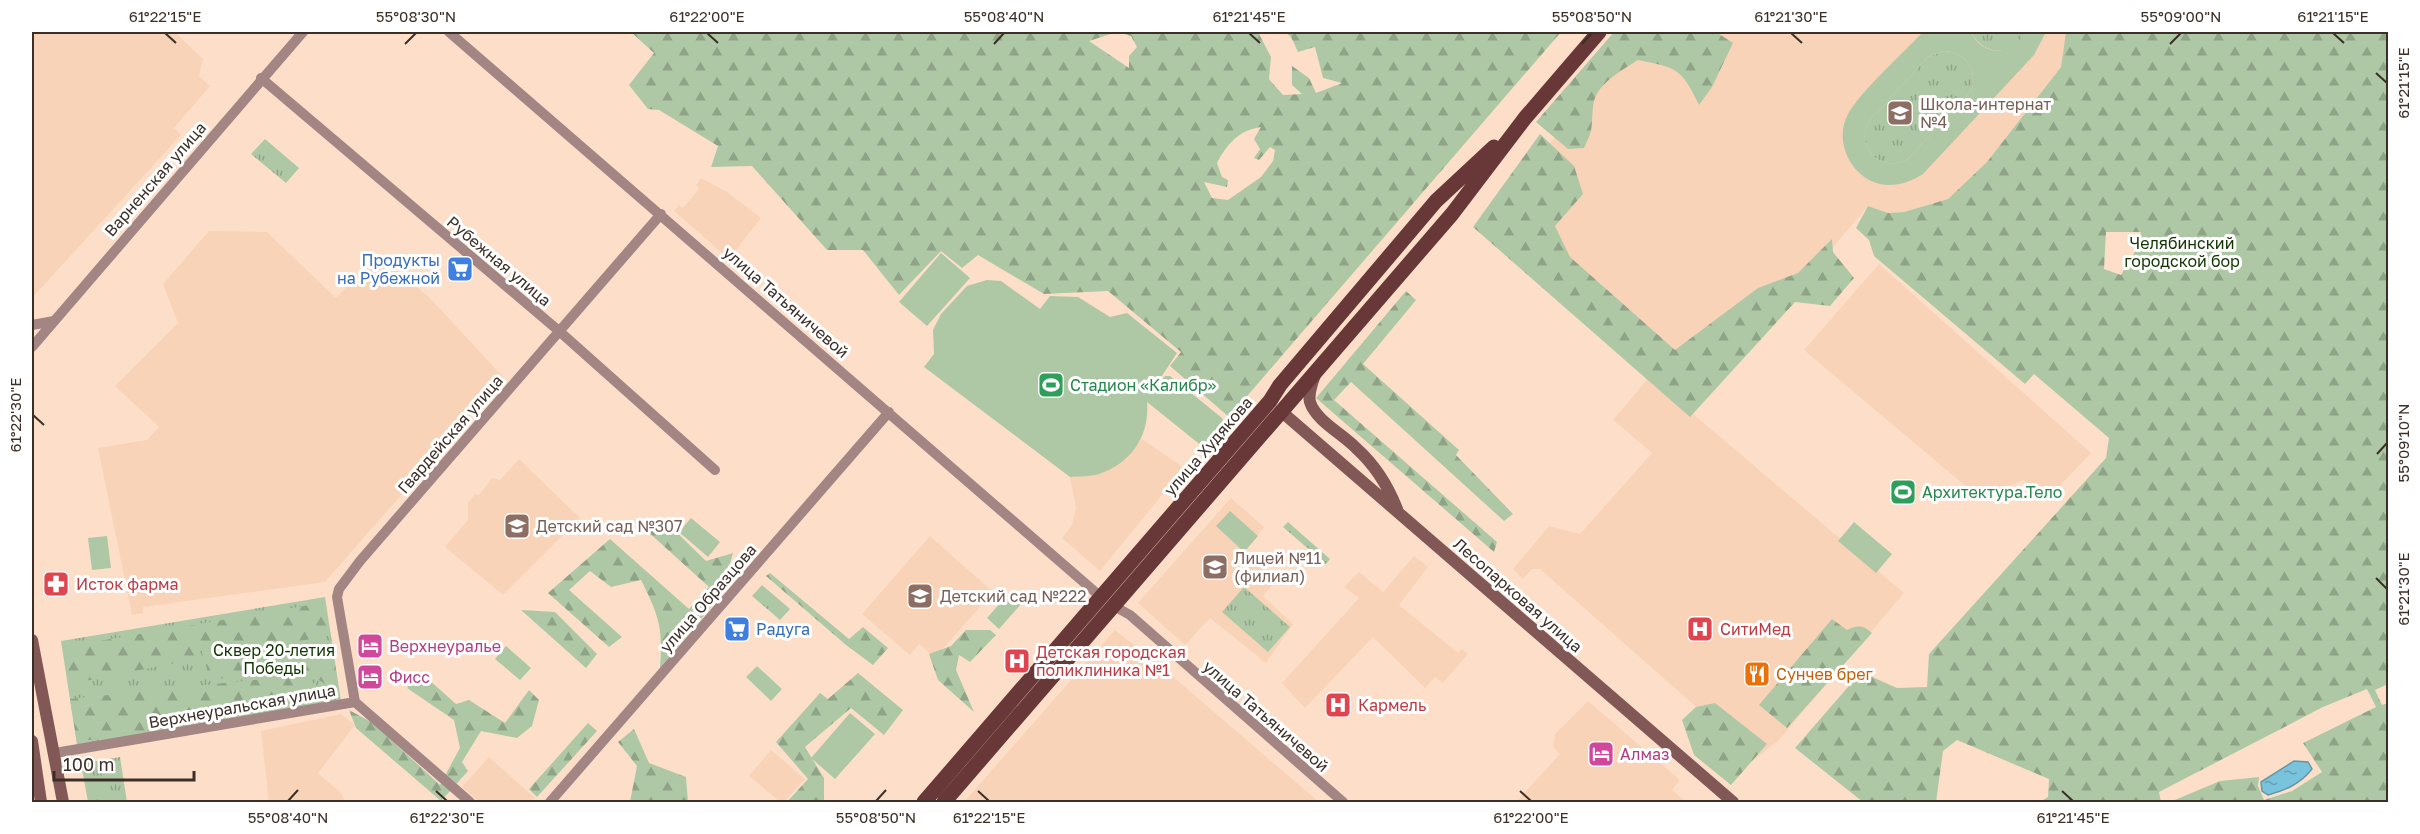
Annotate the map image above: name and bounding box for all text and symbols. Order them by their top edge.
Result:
text: 61°22'15"E [129,7,201,25]
text: 55°08'30"N [376,7,456,25]
text: 61°22'00"E [669,7,745,25]
text: 55°08'40"N [964,7,1044,25]
text: 61°21'45"E [1212,7,1286,25]
text: 55°08'50"N [1552,7,1632,25]
text: 61°21'30"E [1754,7,1828,25]
text: 55°09'00"N [2141,7,2221,25]
text: 61°21'15"E [2297,7,2369,25]
text: 61°21'15"E [2394,47,2412,119]
place label: Школа-интернат №4 [1920,94,2051,132]
school or university icon: Школа-интернат №4 [1885,98,1915,128]
street label: Варненская улица [100,118,210,240]
street label: Рубежная улица [443,212,555,310]
park label: Челябинский городской бор [2124,233,2240,271]
street label: улица Татьяничевой [719,242,853,362]
place label: Продукты на Рубежной [337,250,440,288]
supermarket icon: Продукты на Рубежной [445,254,475,284]
sports icon: Стадион «Калибр» [1036,370,1066,400]
street label: Гвардейская улица [393,371,507,497]
place label: Стадион «Калибр» [1070,375,1217,395]
text: 61°22'30"E [6,378,24,452]
street label: улица Худякова [1160,392,1256,500]
text: 55°09'10"N [2394,404,2412,482]
sports icon: Архитектура.Тело [1888,477,1918,507]
place label: Архитектура.Тело [1922,482,2062,502]
school or university icon: Детский сад №307 [502,511,532,541]
place label: Детский сад №307 [536,516,682,536]
street label: Лесопарковая улица [1450,534,1586,656]
street label: улица Образцова [655,540,761,656]
place label: Лицей №11 (филиал) [1234,548,1321,586]
school or university icon: Лицей №11 (филиал) [1200,552,1230,582]
text: 61°21'30"E [2394,552,2412,626]
pharmacy icon: Исток фарма [41,569,71,599]
place label: Исток фарма [76,574,179,594]
school or university icon: Детский сад №222 [905,581,935,611]
place label: Детский сад №222 [940,586,1087,606]
supermarket icon: Радуга [722,614,752,644]
hospital icon: СитиМед [1685,614,1715,644]
place label: Радуга [756,619,810,639]
place label: СитиМед [1720,619,1791,639]
hotel icon: Верхнеуралье [355,631,385,661]
place label: Верхнеуралье [389,636,501,656]
park label: Сквер 20-летия Победы [213,640,335,678]
place label: Детская городская поликлиника №1 [1036,642,1186,680]
hospital icon: Детская городская поликлиника №1 [1002,646,1032,676]
street label: улица Татьяничевой [1199,656,1333,776]
restaurant icon: Сунчев брег [1742,659,1772,689]
hotel icon: Фисс [355,662,385,692]
place label: Сунчев брег [1776,664,1873,684]
place label: Фисс [389,667,430,687]
street label: Верхнеуральская улица [147,680,337,732]
hospital icon: Кармель [1323,690,1353,720]
place label: Кармель [1358,695,1426,715]
hotel icon: Алмаз [1586,739,1616,769]
scale bar [54,744,194,782]
place label: Алмаз [1620,744,1669,764]
text: 100 m [63,753,114,775]
text: 55°08'40"N [248,808,328,826]
text: 61°22'30"E [410,808,484,826]
text: 55°08'50"N [836,808,916,826]
text: 61°22'15"E [953,808,1025,826]
text: 61°22'00"E [1493,808,1569,826]
text: 61°21'45"E [2036,808,2110,826]

